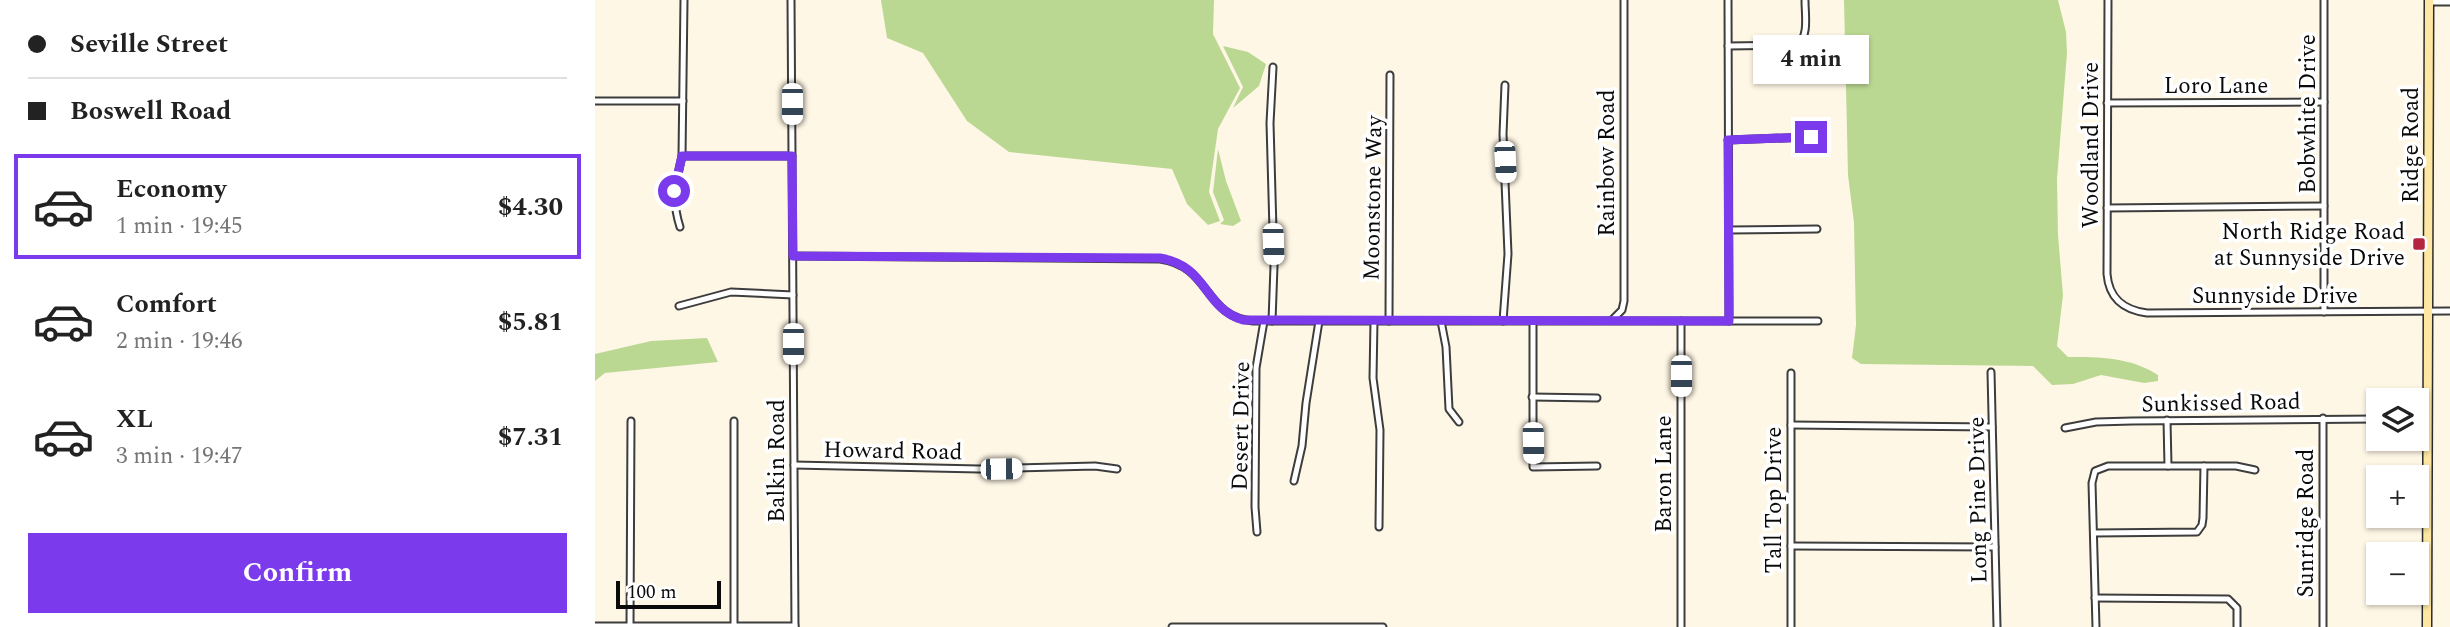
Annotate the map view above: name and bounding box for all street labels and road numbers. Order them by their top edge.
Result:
street label: Bobwhite Drive [2291,34,2326,194]
street label: Woodland Drive [2074,62,2109,228]
street label: Loro Lane [2164,69,2268,104]
street label: Ridge Road [2394,87,2429,203]
street label: Rainbow Road [1590,89,1625,237]
street label: Moonstone Way [1355,114,1392,281]
street label: Sunnyside Drive [2192,279,2358,314]
street label: Desert Drive [1223,361,1260,491]
street label: Sunkissed Road [2141,385,2301,422]
street label: Balkin Road [760,399,795,523]
street label: Baron Lane [1647,415,1682,533]
street label: Long Pine Drive [1960,416,1997,584]
street label: Tall Top Drive [1757,427,1792,573]
street label: Howard Road [823,433,963,470]
street label: Sunridge Road [2289,448,2324,597]

